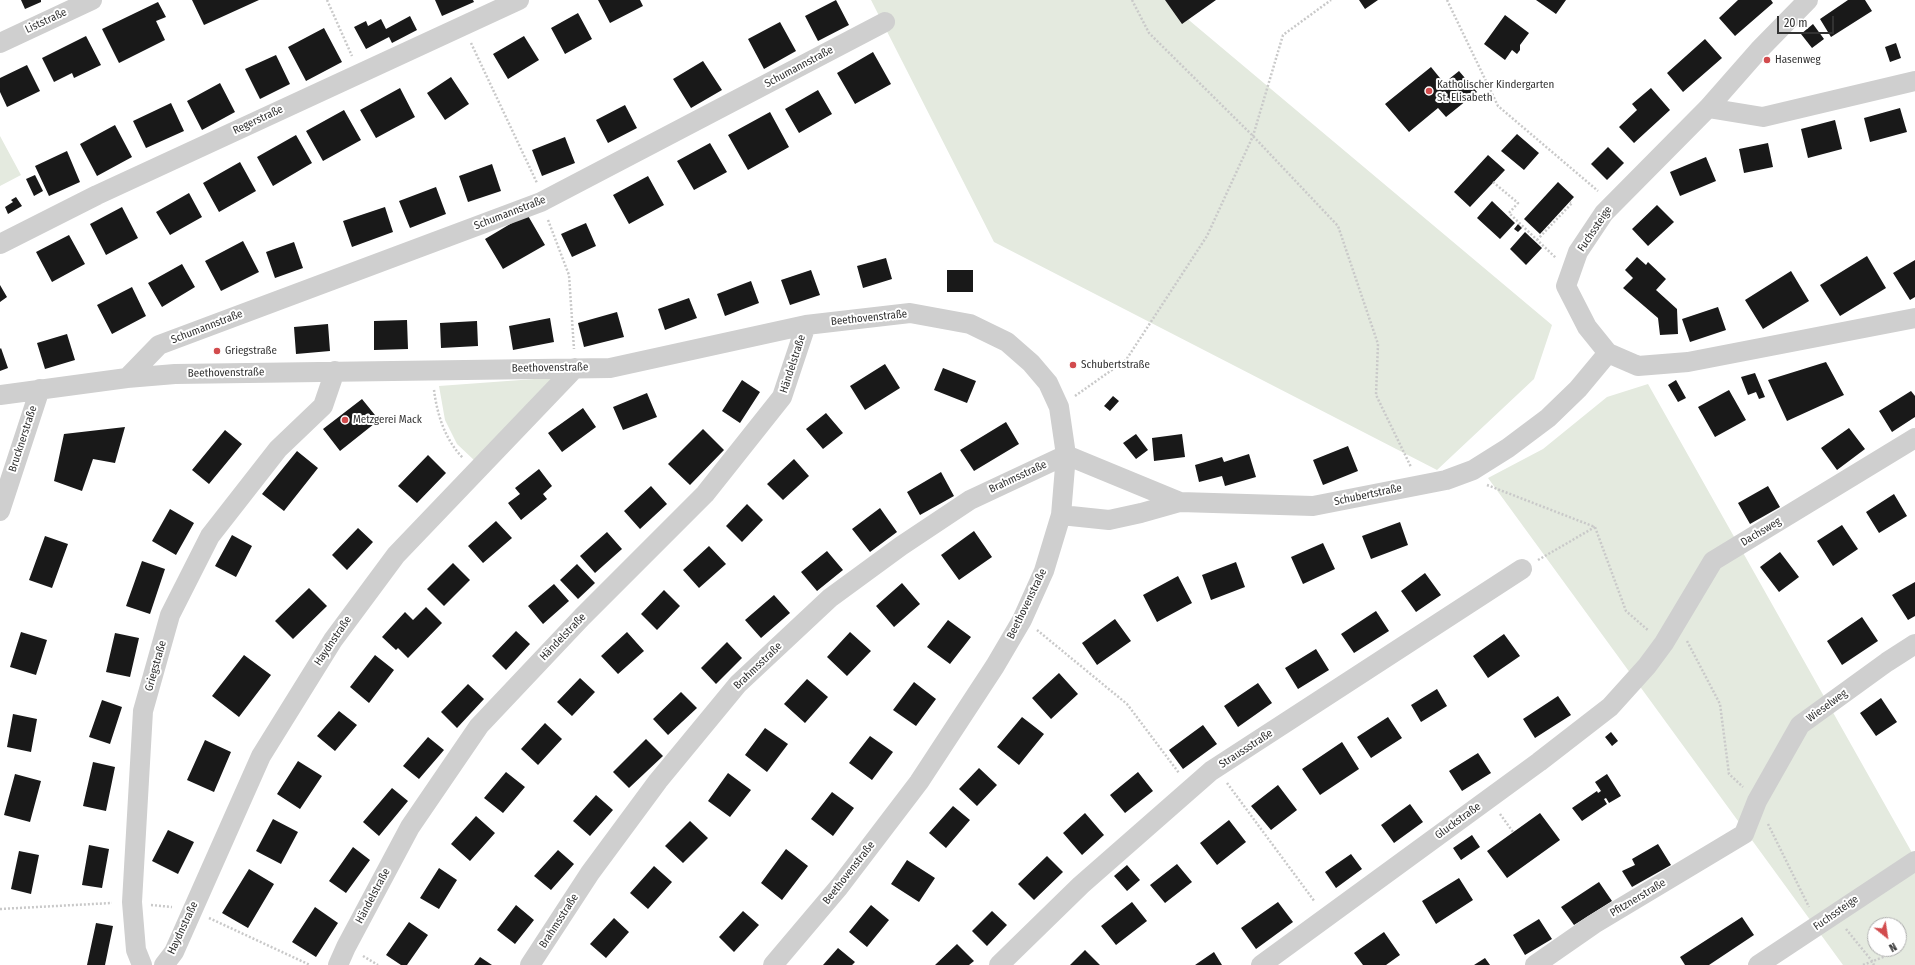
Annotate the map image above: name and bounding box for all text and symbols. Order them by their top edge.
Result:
street label: Liststraße [23,6,69,36]
scale bar [1779,8,1836,34]
text: 20 m [1784,16,1808,30]
street label: Schumannstraße [763,43,835,91]
place label: Hasenweg [1775,53,1821,67]
marker: Hasenweg [1762,55,1772,65]
place label: Katholischer Kindergarten St. Elisabeth [1437,78,1554,104]
marker: Katholischer Kindergarten St. Elisabeth [1424,86,1434,96]
street label: Regerstraße [231,103,285,137]
street label: Schumannstraße [472,193,548,233]
street label: Fuchssteige [1575,204,1615,254]
street label: Schumannstraße [169,307,245,347]
street label: Beethovenstraße [830,307,908,329]
street label: Händelstraße [777,333,809,395]
place label: Griegstraße [225,344,277,358]
marker: Griegstraße [212,346,222,356]
place label: Schubertstraße [1081,358,1150,372]
marker: Schubertstraße [1068,360,1078,370]
street label: Beethovenstraße [512,361,588,375]
street label: Beethovenstraße [188,366,264,380]
street label: Brucknerstraße [6,404,40,474]
place label: Metzgerei Mack [353,413,422,427]
marker: Metzgerei Mack [340,415,350,425]
street label: Brahmsstraße [987,458,1049,496]
street label: Schubertstraße [1333,481,1403,509]
street label: Dachsweg [1738,515,1784,549]
street label: Beethovenstraße [1004,567,1050,641]
street label: Händelstraße [537,611,589,663]
street label: Haydnstraße [312,614,354,668]
street label: Griegstraße [142,639,170,693]
street label: Brahmsstraße [731,640,785,692]
street label: Wieselweg [1804,687,1850,725]
street label: Straussstraße [1217,727,1275,771]
street label: Gluckstraße [1433,800,1483,842]
street label: Beethovenstraße [820,839,878,907]
street label: Händelstraße [353,866,393,926]
street label: Pfitznerstraße [1608,876,1668,920]
street label: Brahmsstraße [537,891,581,951]
street label: Fuchssteige [1811,893,1861,933]
street label: Haydnstraße [165,899,201,957]
north arrow [1867,917,1907,957]
text: N [1887,940,1899,954]

